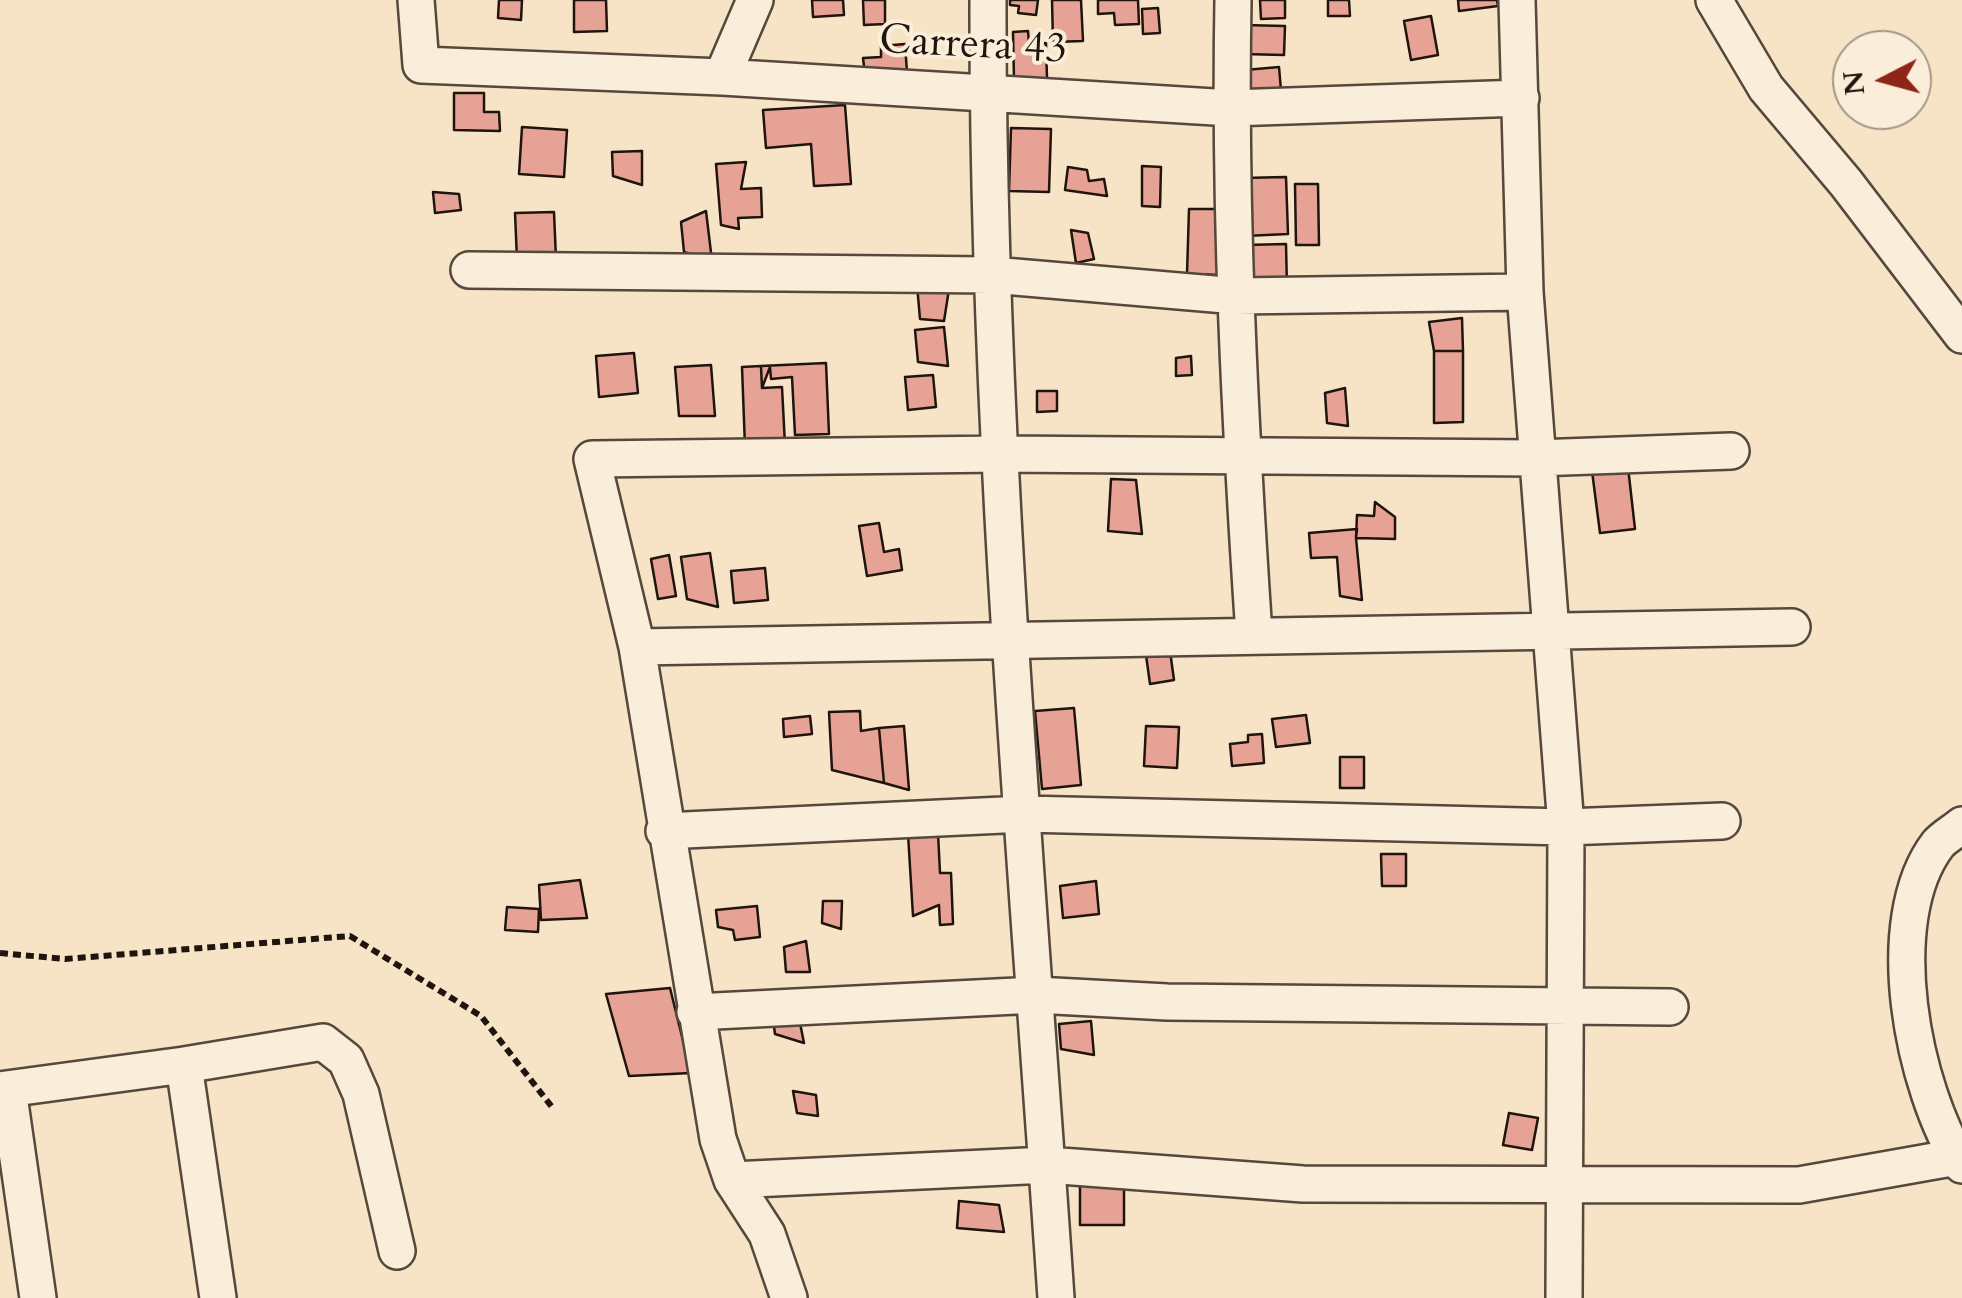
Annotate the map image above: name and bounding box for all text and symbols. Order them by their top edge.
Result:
street label: Carrera 43 [878,17,1068,77]
north arrow [1832,30,1932,130]
text: N [1834,69,1874,97]

